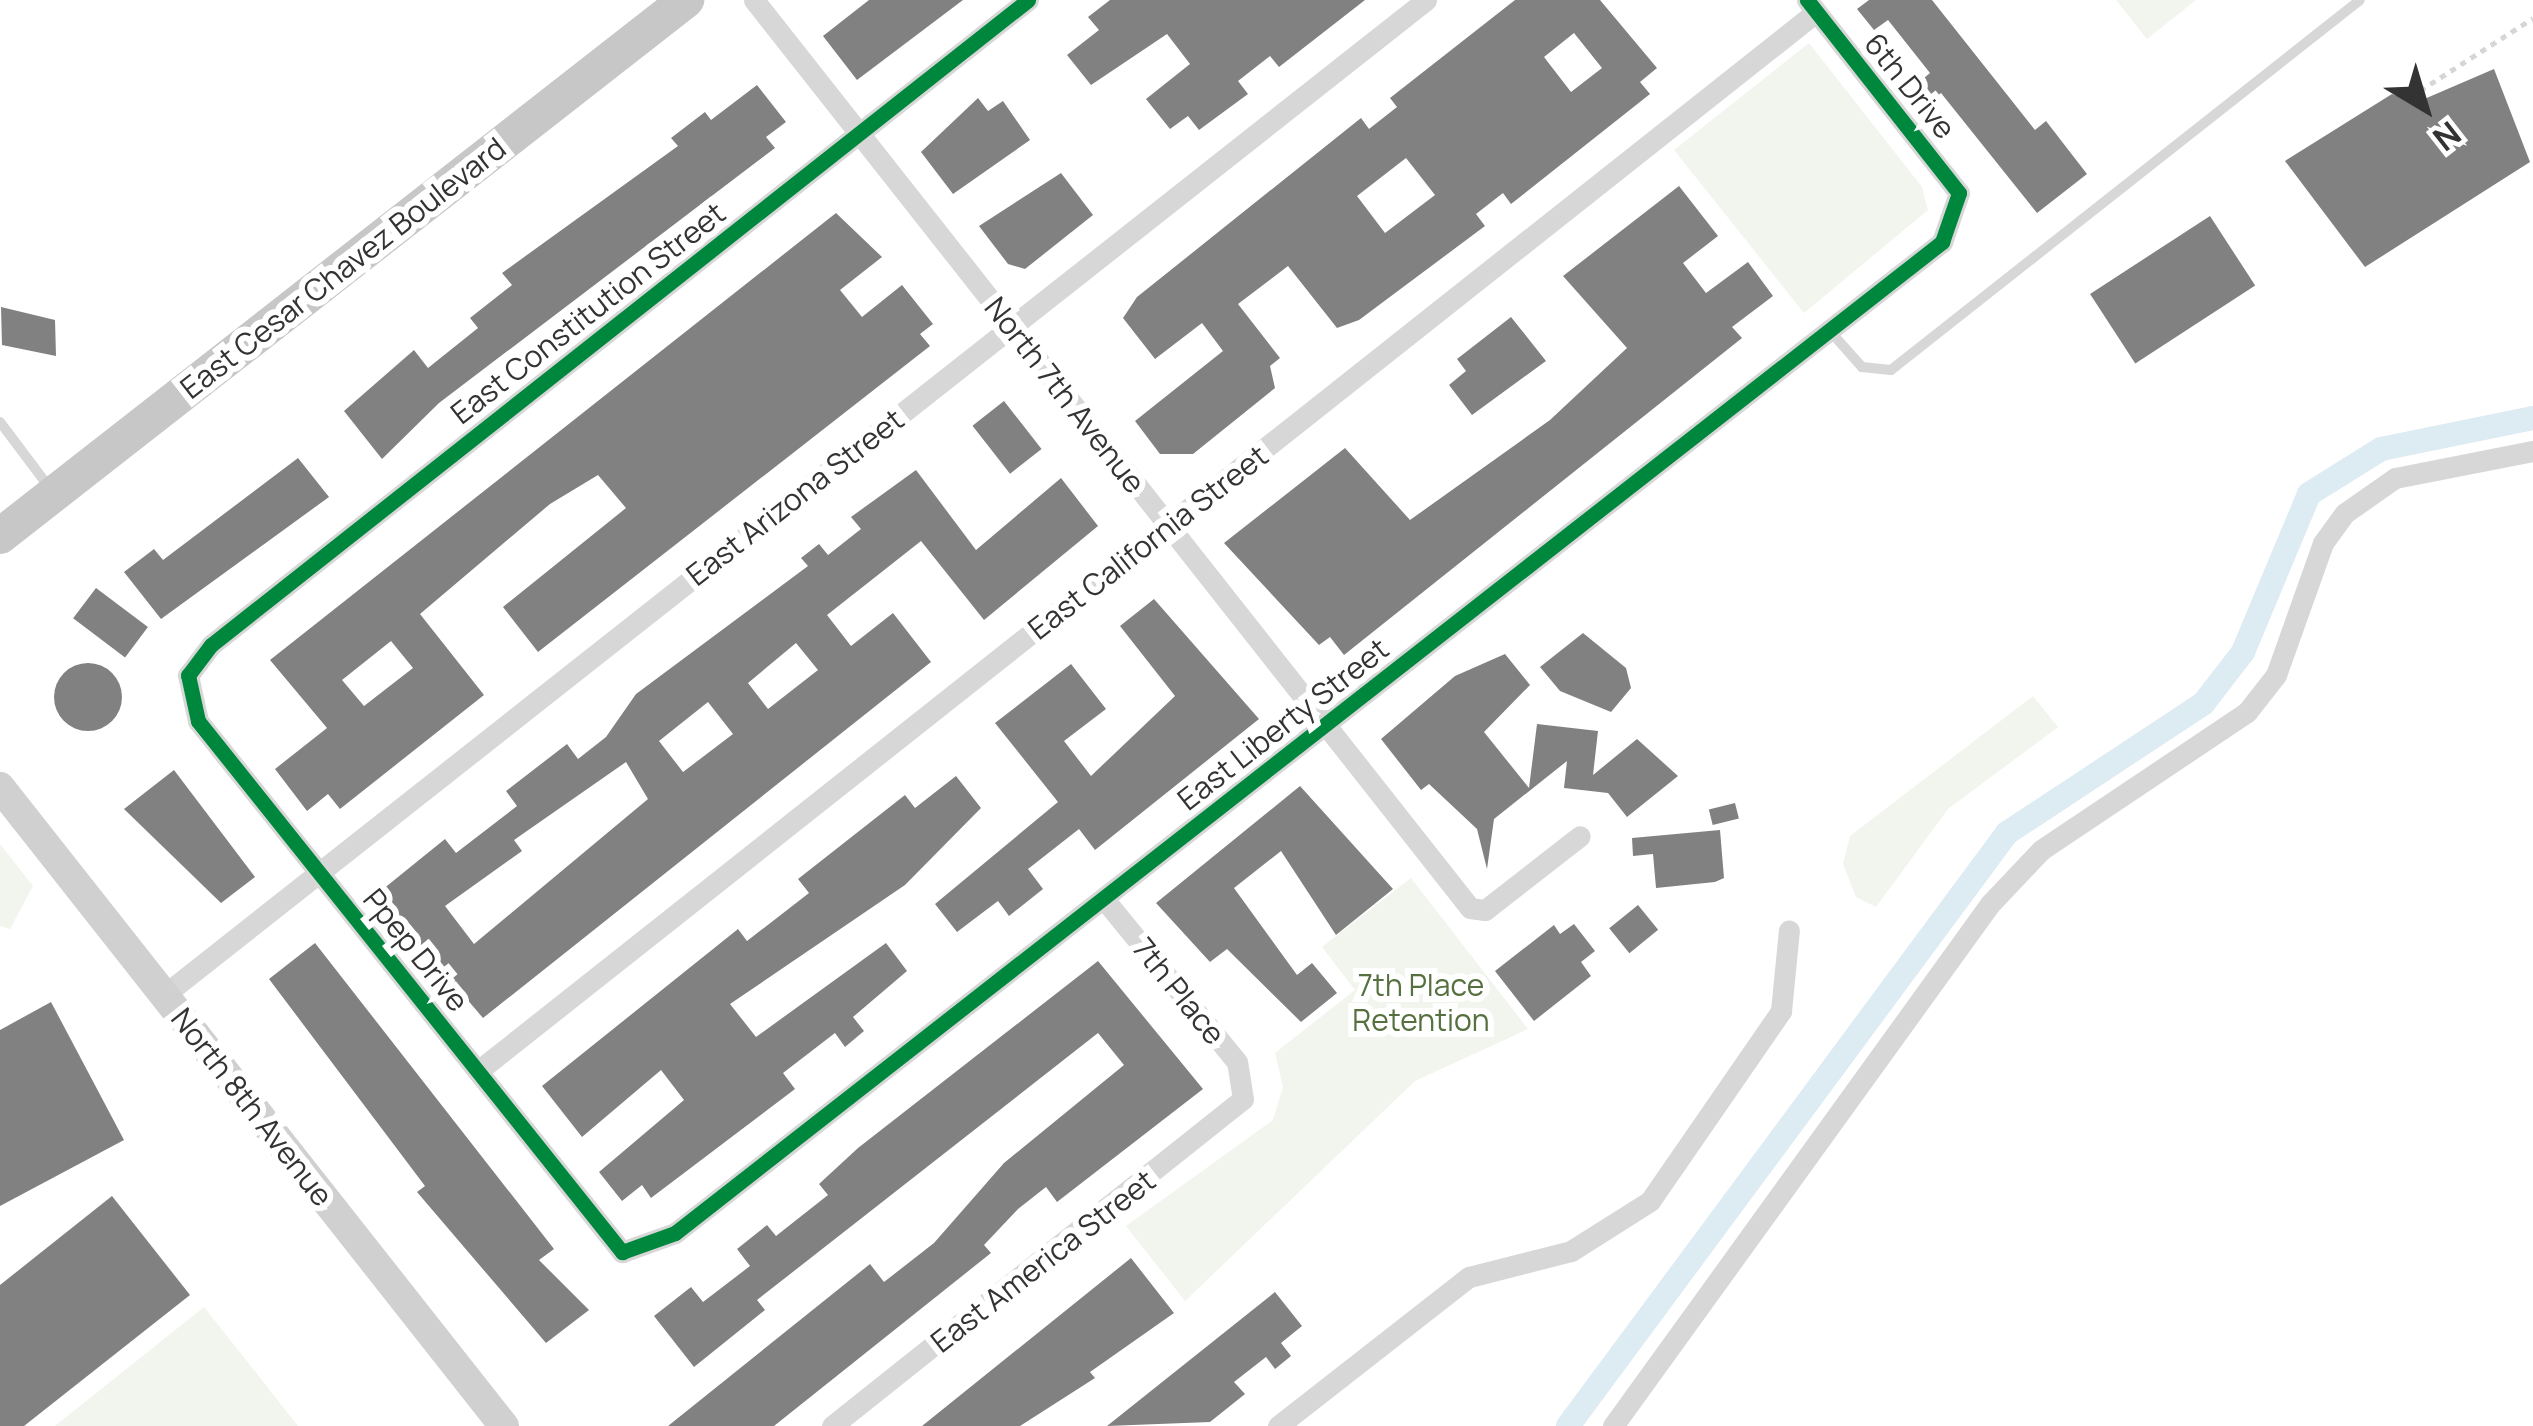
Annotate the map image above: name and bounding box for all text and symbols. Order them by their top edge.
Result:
street label: 6th Drive [1857,26,1963,146]
north arrow [2365,48,2485,168]
text: N [2424,112,2471,162]
street label: East Cesar Chavez Boulevard [173,130,513,406]
street label: East Constitution Street [444,195,732,431]
street label: North 7th Avenue [977,290,1153,500]
street label: East Arizona Street [679,401,911,593]
street label: East California Street [1021,437,1275,647]
street label: East Liberty Street [1170,631,1396,817]
street label: Ppep Drive [356,882,476,1018]
street label: 7th Place [1125,931,1233,1051]
park label: 7th Place Retention [1352,967,1490,1038]
street label: North 8th Avenue [164,1001,340,1213]
street label: East America Street [924,1162,1162,1360]

